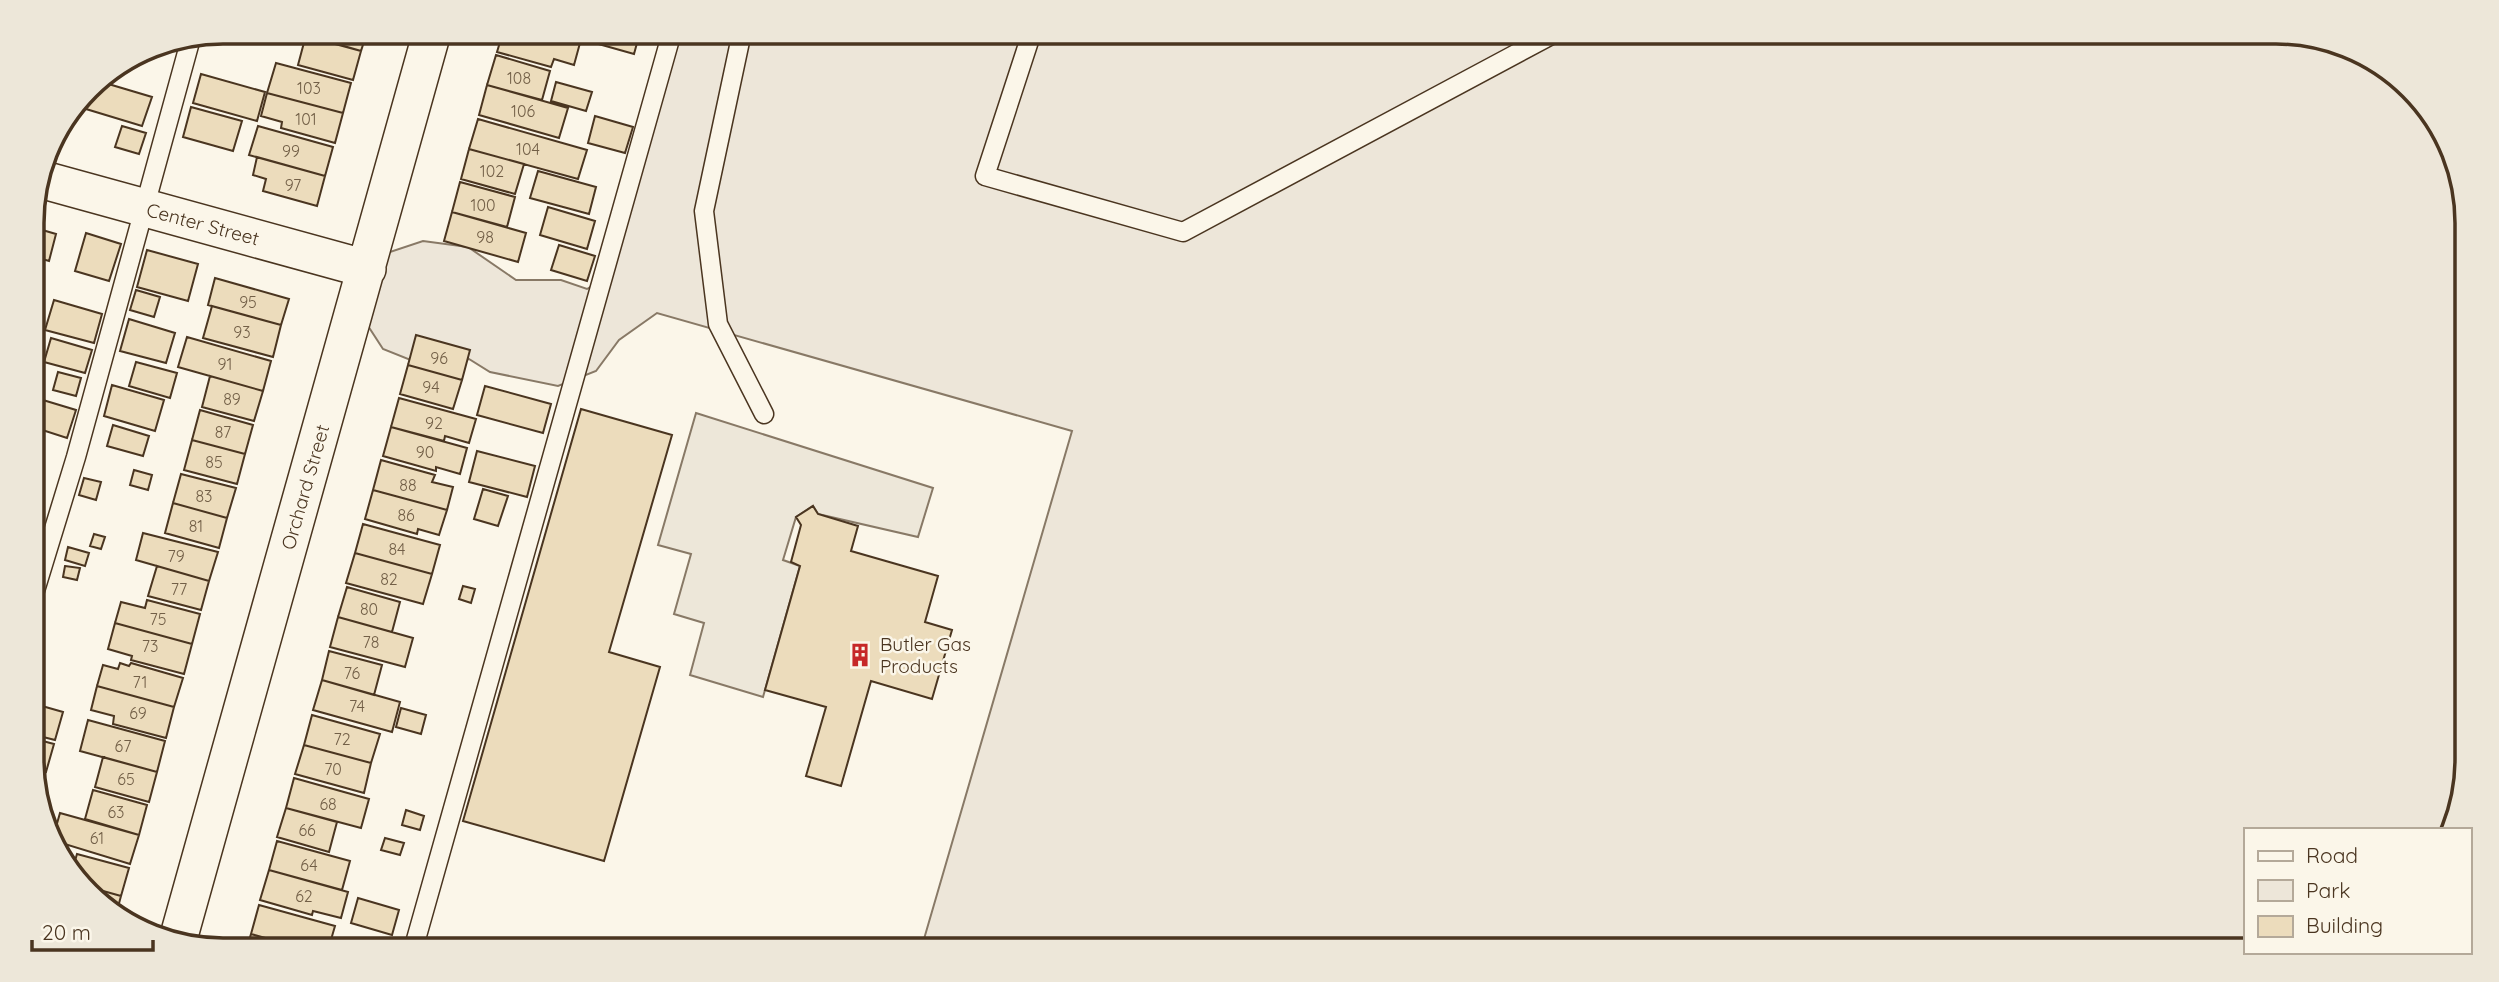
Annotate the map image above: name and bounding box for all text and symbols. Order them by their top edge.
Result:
house number: 108 [507,68,531,88]
house number: 103 [297,78,321,98]
house number: 106 [511,101,535,121]
house number: 101 [295,109,317,129]
house number: 104 [516,139,540,159]
house number: 99 [282,141,300,161]
house number: 102 [480,161,504,181]
house number: 97 [285,175,301,195]
house number: 100 [471,195,495,215]
street label: Center Street [144,197,262,251]
house number: 98 [476,227,494,247]
house number: 95 [239,292,257,312]
house number: 93 [233,322,251,342]
house number: 96 [430,348,448,368]
house number: 91 [218,354,232,374]
house number: 94 [422,377,440,397]
house number: 89 [223,389,241,409]
house number: 92 [425,413,443,433]
house number: 87 [215,422,231,442]
street label: Orchard Street [276,422,334,552]
house number: 90 [416,442,434,462]
house number: 85 [205,452,223,472]
house number: 88 [399,475,417,495]
house number: 83 [195,486,213,506]
house number: 86 [397,505,415,525]
house number: 81 [189,516,203,536]
house number: 84 [388,539,406,559]
house number: 79 [167,546,185,566]
house number: 82 [380,569,398,589]
house number: 77 [171,579,187,599]
house number: 80 [360,599,378,619]
house number: 75 [150,609,166,629]
house number: 78 [363,632,379,652]
place label: Butler Gas Products [880,632,971,678]
house number: 73 [142,636,158,656]
building icon: Butler Gas Products [846,641,874,669]
house number: 76 [344,663,361,683]
house number: 71 [133,672,147,692]
house number: 74 [349,696,365,716]
house number: 69 [129,703,147,723]
house number: 72 [333,729,351,749]
house number: 67 [115,736,131,756]
house number: 70 [324,759,342,779]
house number: 65 [117,769,135,789]
house number: 68 [319,794,337,814]
house number: 63 [108,802,125,822]
house number: 66 [298,820,316,840]
house number: 61 [90,828,104,848]
legend [2244,828,2471,954]
text: Road [2306,842,2358,868]
house number: 64 [300,855,318,875]
text: Park [2306,877,2350,903]
house number: 62 [295,886,313,906]
scale bar [32,908,152,952]
text: Building [2306,912,2383,938]
text: 20 m [42,919,91,945]

